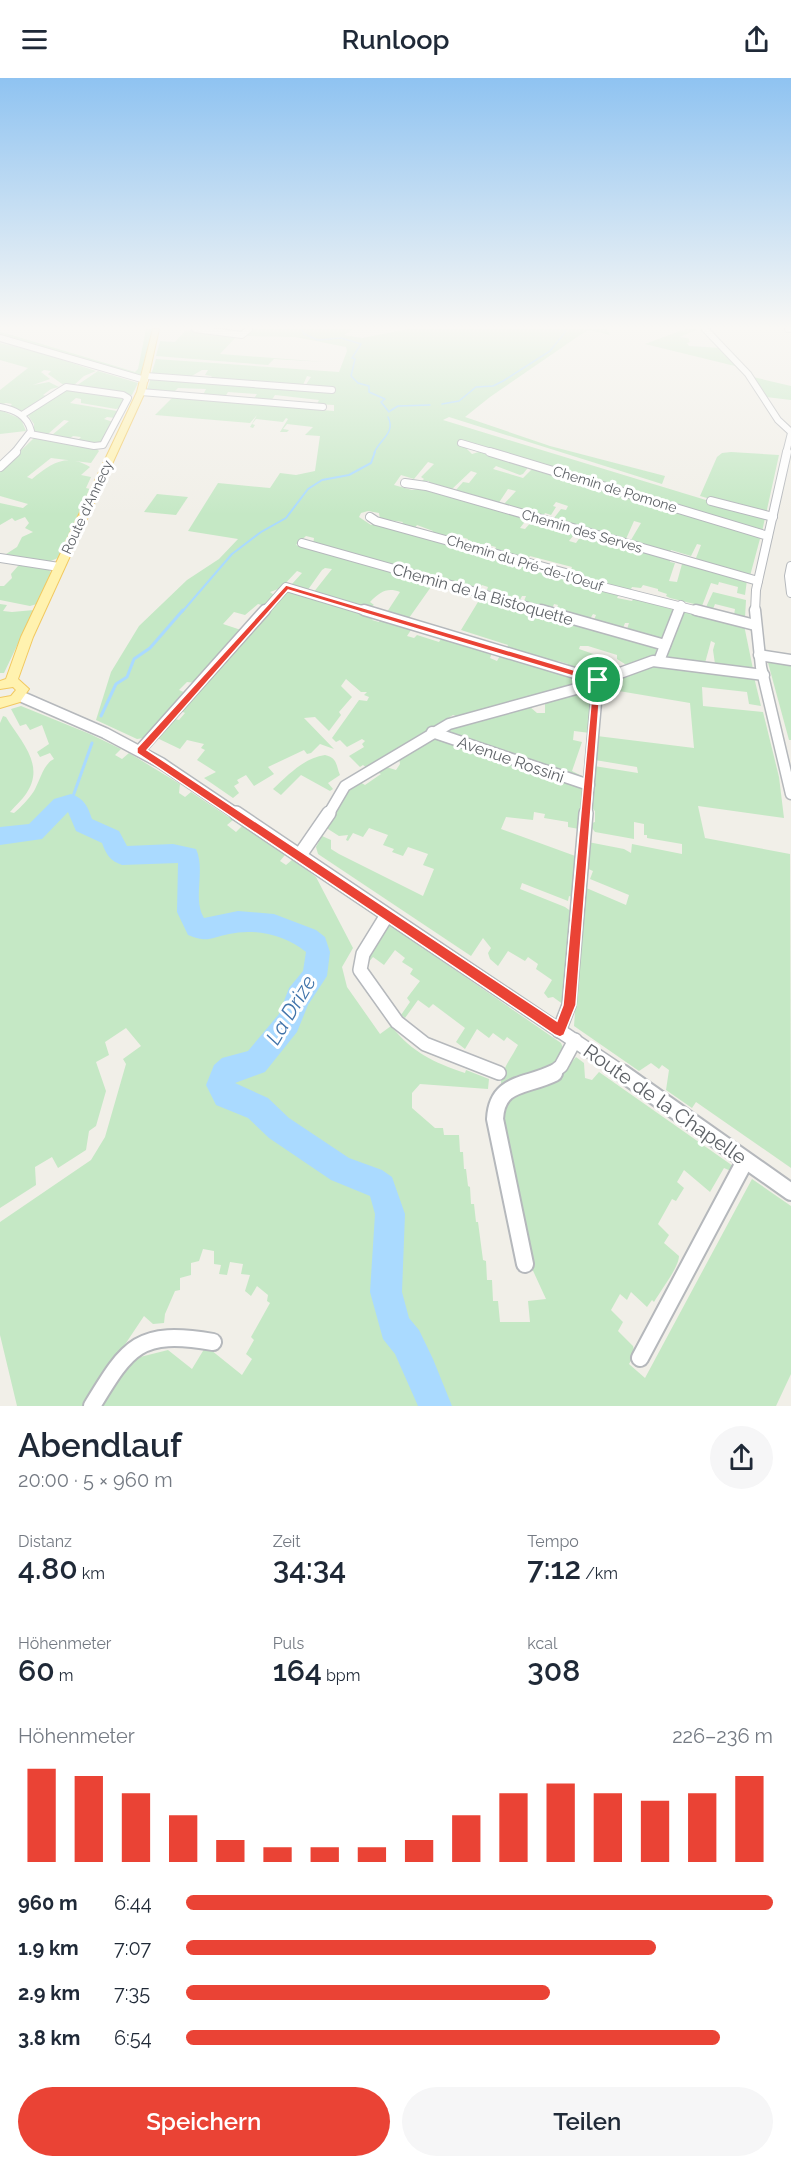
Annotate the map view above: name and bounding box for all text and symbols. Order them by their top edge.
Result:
icon: menu [18,23,51,56]
icon: share [740,23,773,56]
text: Runloop [342,24,449,55]
street label: Route d'Annecy [58,457,116,556]
street label: Chemin de Pomone [551,463,679,515]
street label: Chemin des Serves [520,506,644,556]
street label: Chemin du Pré-de-l'Oeuf [445,532,606,595]
street label: Chemin de la Bistoquette [390,560,575,629]
pin [572,654,623,705]
icon: arrive [581,663,614,696]
street label: Avenue Rossini [455,732,567,787]
water label: La Drize [260,971,321,1049]
street label: Route de la Chapelle [579,1039,751,1169]
text: Abendlauf [18,1426,182,1465]
button: share [710,1426,773,1489]
text: 20:00 · 5 × 960 m [18,1468,173,1492]
text: Distanz [18,1532,72,1551]
text: Zeit [273,1532,301,1551]
text: Tempo [527,1532,579,1551]
text: 4.80 [18,1551,78,1586]
text: 34:34 [273,1551,346,1586]
text: 7:12 [527,1551,581,1586]
text: km [78,1564,105,1583]
text: /km [581,1564,618,1583]
text: Höhenmeter [18,1634,112,1653]
text: Puls [273,1634,304,1653]
text: kcal [527,1634,557,1653]
text: 60 [18,1653,55,1688]
text: 164 [273,1653,322,1688]
text: 308 [527,1653,580,1688]
text: m [55,1666,73,1685]
text: bpm [322,1666,360,1685]
text: Höhenmeter [18,1724,135,1748]
text: 226–236 m [672,1724,773,1748]
text: 960 m [18,1891,78,1915]
text: 6:44 [114,1891,152,1915]
text: 1.9 km [18,1936,79,1960]
text: 7:07 [114,1936,151,1960]
text: 2.9 km [18,1981,80,2005]
text: 7:35 [114,1981,150,2005]
text: 3.8 km [18,2026,80,2050]
text: 6:54 [114,2026,152,2050]
button: Speichern [18,2087,390,2156]
button: Teilen [402,2087,773,2156]

